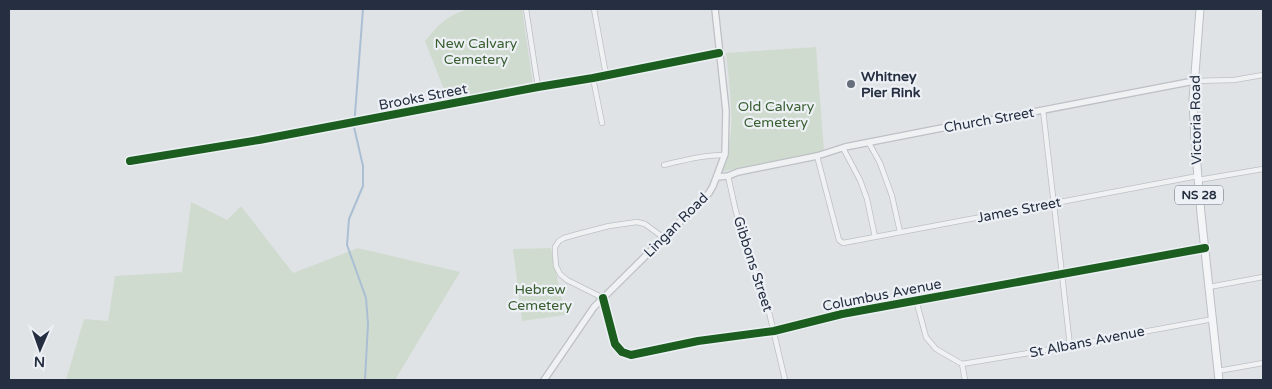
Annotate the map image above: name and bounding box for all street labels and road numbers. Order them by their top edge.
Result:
street label: Victoria Road [1187,75,1205,165]
street label: Brooks Street [377,80,469,114]
street label: Church Street [942,104,1036,136]
road number: NS 28 [1175,186,1223,204]
street label: Lingan Road [640,189,712,261]
street label: James Street [975,193,1063,227]
street label: Gibbons Street [730,214,777,314]
street label: Columbus Avenue [821,275,943,315]
street label: St Albans Avenue [1028,322,1146,361]

